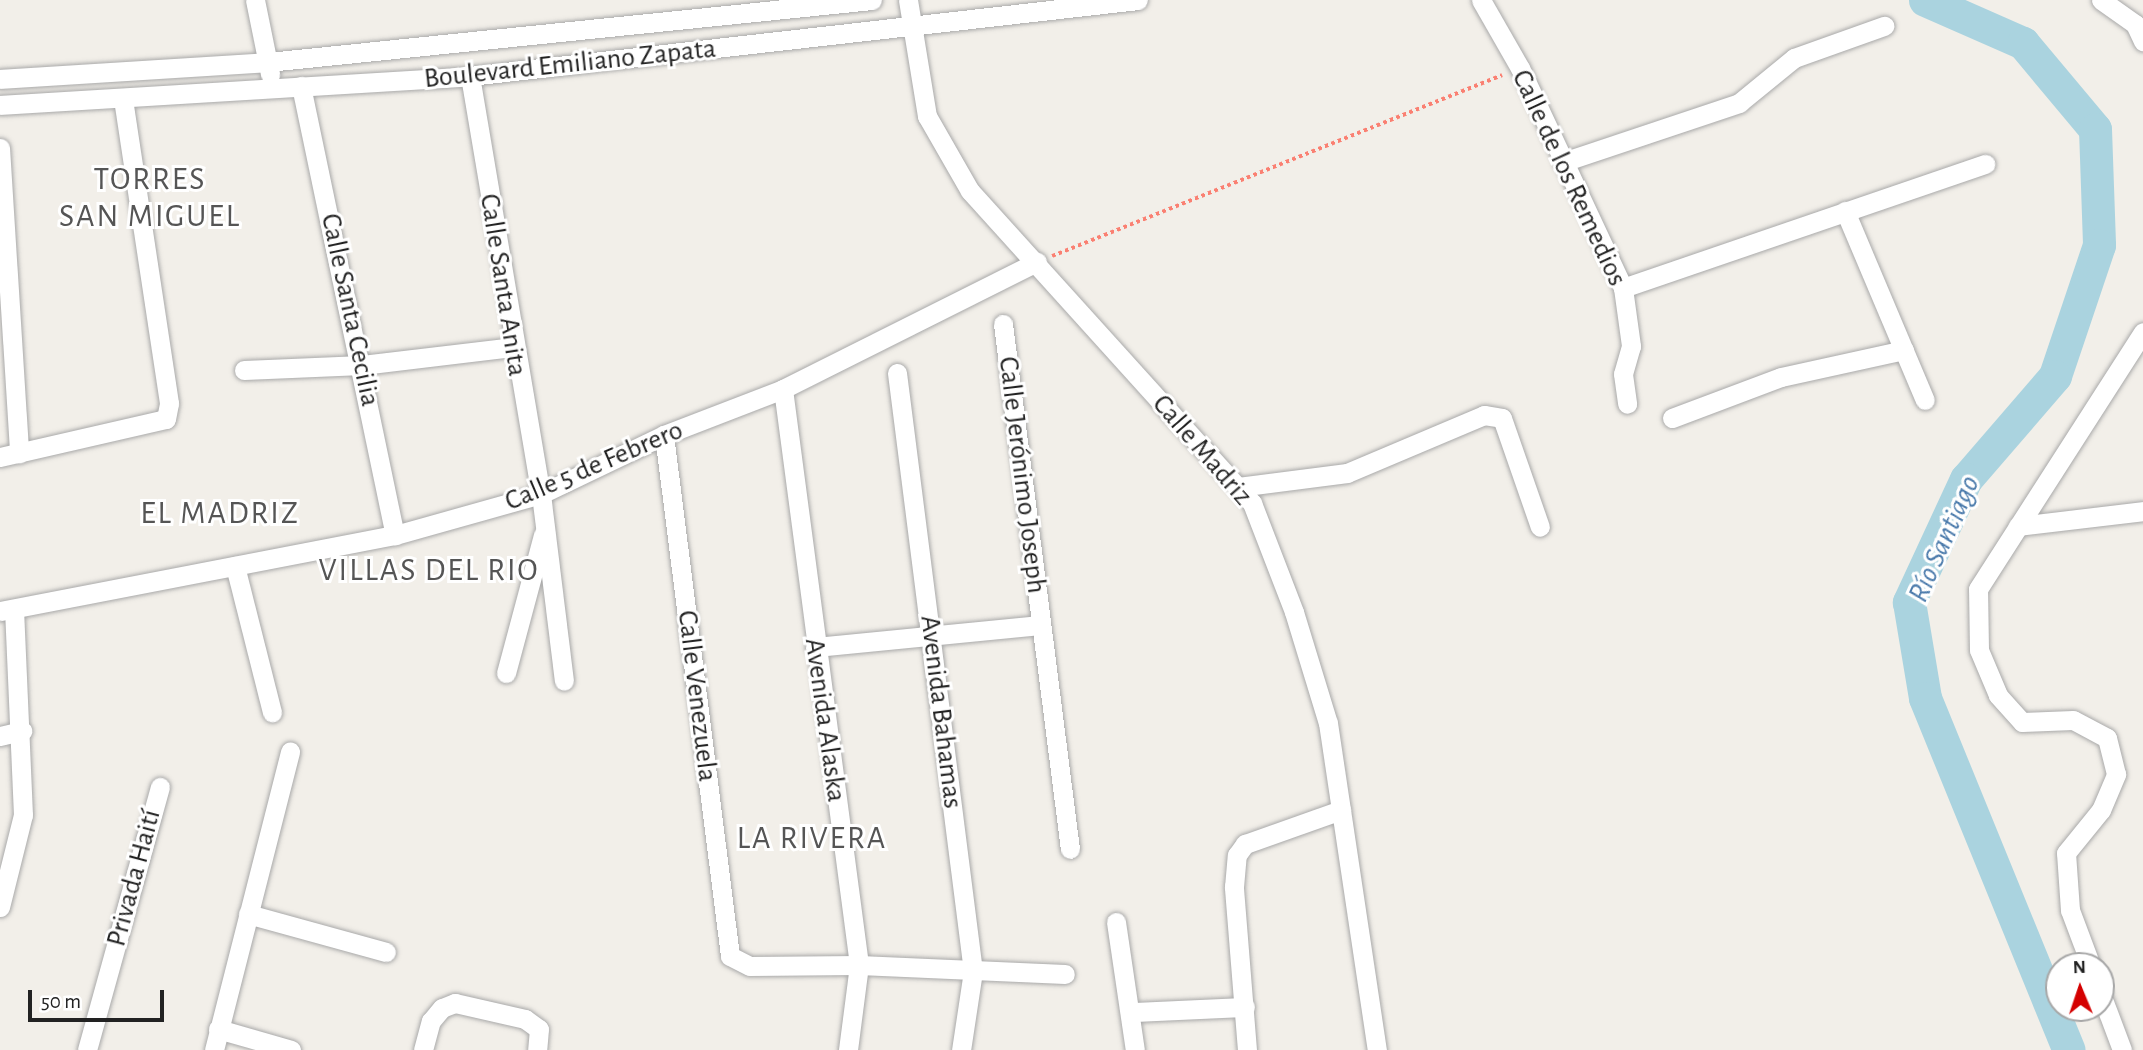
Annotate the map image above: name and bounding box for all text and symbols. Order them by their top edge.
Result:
street label: Boulevard Emiliano Zapata [422,32,718,96]
street label: Calle de los Remedios [1504,65,1634,291]
district label: TORRES SAN MIGUEL [60,161,240,236]
street label: Calle Santa Anita [472,191,534,379]
street label: Calle Santa Cecilia [313,211,387,409]
street label: Calle Jerónimo Joseph [991,355,1053,595]
street label: Calle Madriz [1145,388,1259,512]
street label: Calle 5 de Febrero [500,413,688,519]
water label: Río Santiago [1900,470,1988,608]
district label: EL MADRIZ [141,494,299,532]
district label: VILLAS DEL RIO [320,551,538,589]
street label: Calle Venezuela [670,608,724,784]
street label: Avenida Bahamas [912,614,970,810]
street label: Avenida Alaska [797,636,853,804]
street label: Privada Haití [100,806,168,950]
district label: LA RIVERA [738,819,886,857]
north arrow [2045,952,2115,1022]
text: N [2072,958,2086,977]
scale bar [32,976,168,1020]
text: 50 m [41,991,81,1012]

